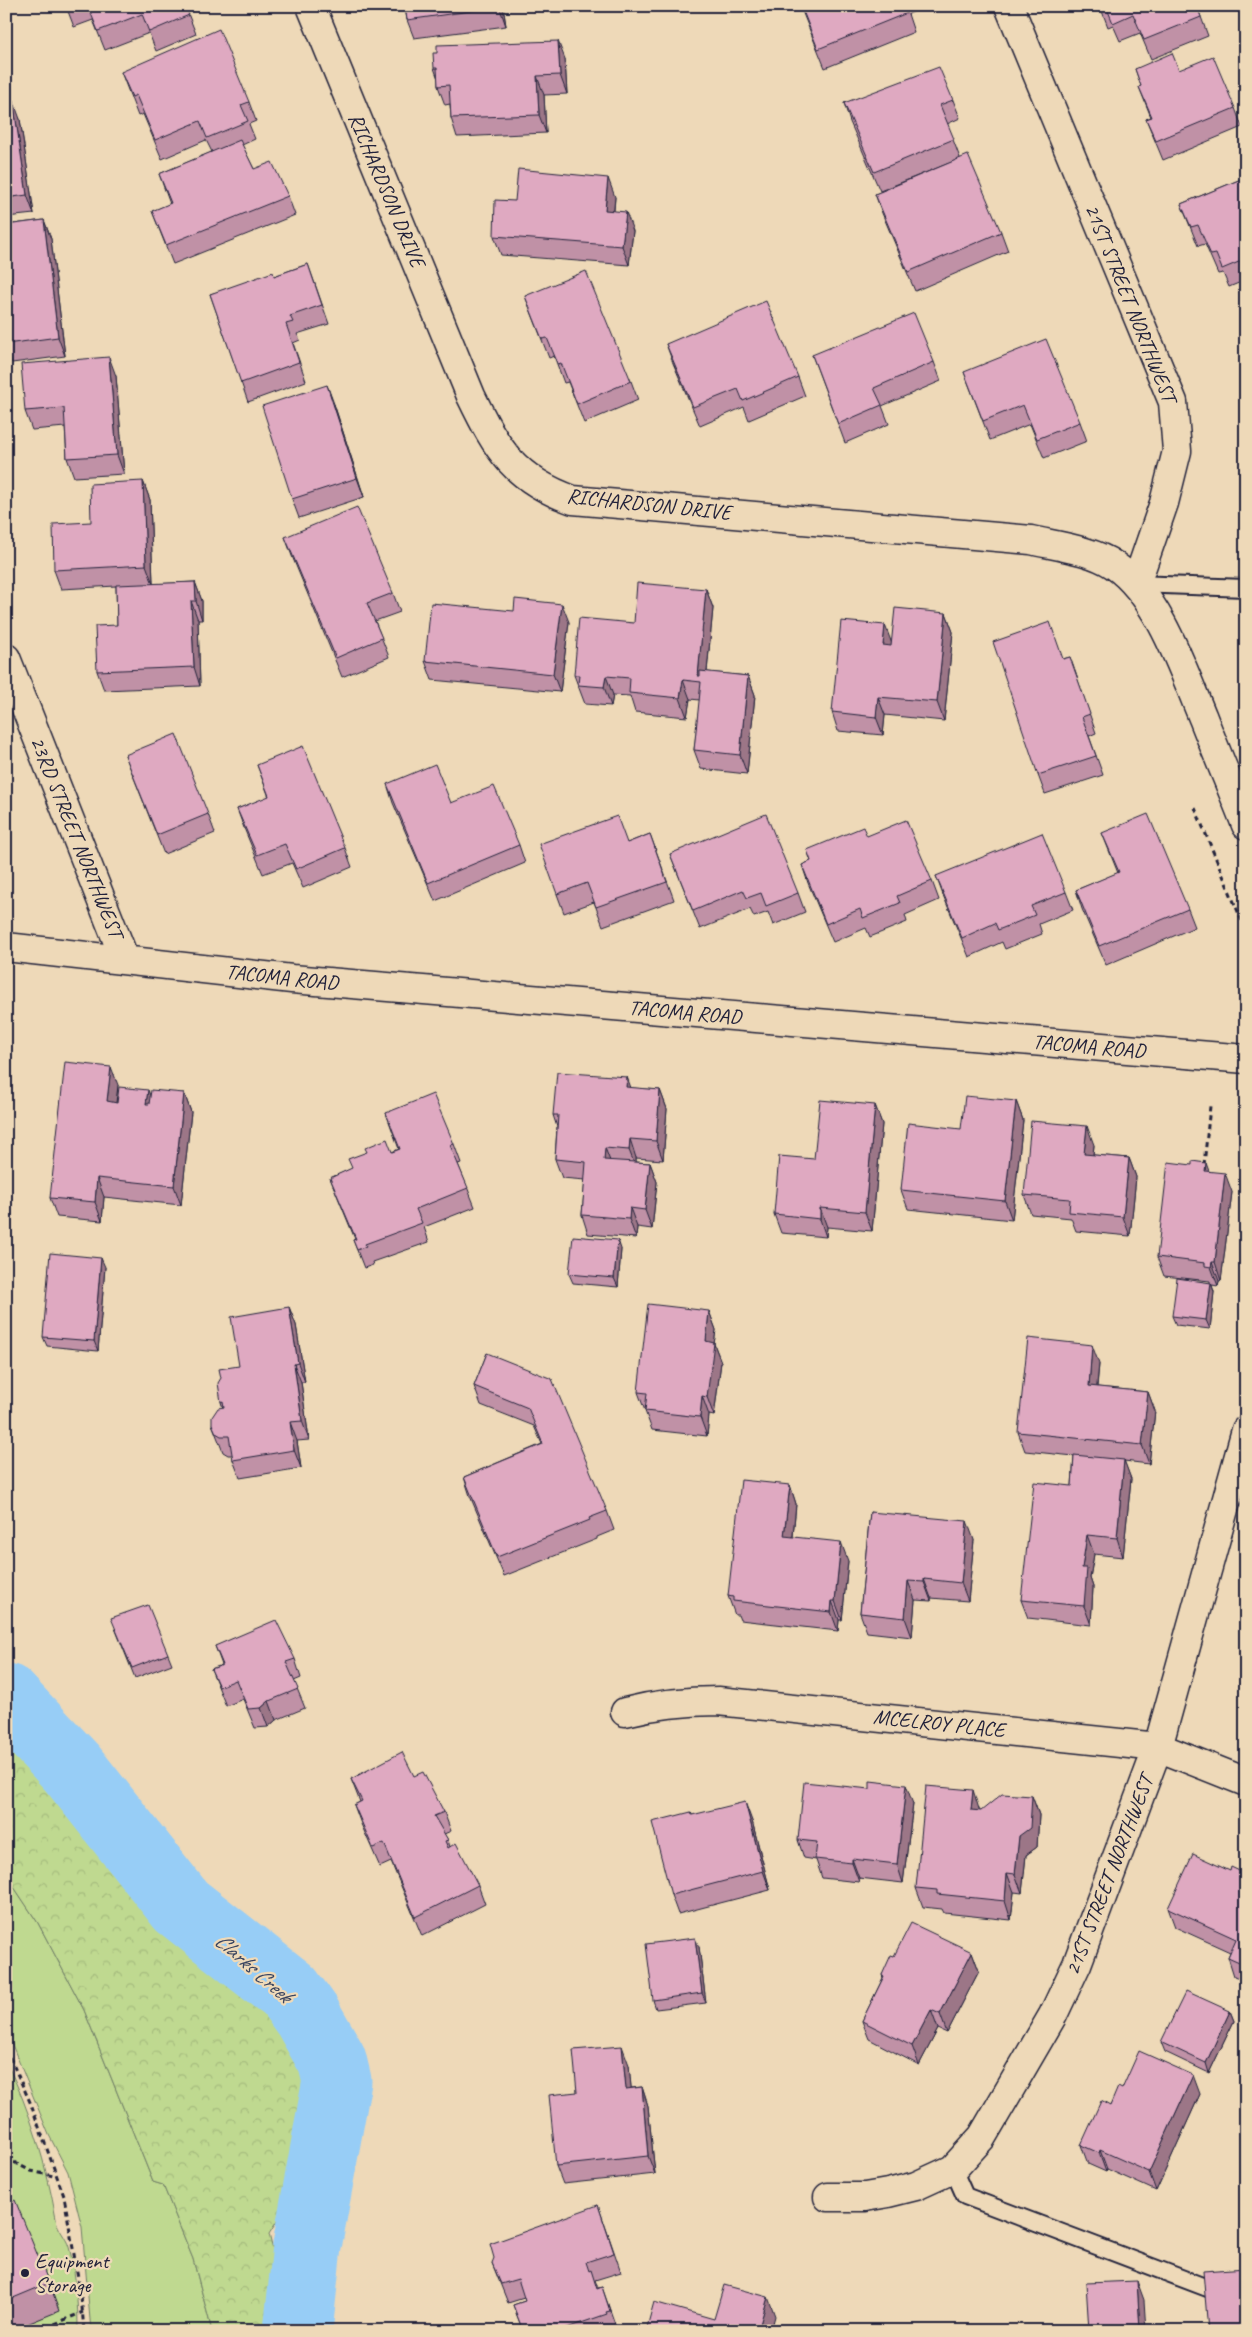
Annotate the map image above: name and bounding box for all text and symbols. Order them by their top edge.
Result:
street label: RICHARDSON DRIVE [343,109,432,273]
street label: 21ST STREET NORTHWEST [1079,200,1184,410]
street label: RICHARDSON DRIVE [566,482,735,526]
street label: 23RD STREET NORTHWEST [25,732,131,946]
street label: TACOMA ROAD [225,958,341,996]
street label: TACOMA ROAD [628,994,744,1030]
street label: TACOMA ROAD [1032,1028,1148,1064]
street label: MCELROY PLACE [872,1703,1009,1743]
street label: 21ST STREET NORTHWEST [1059,1767,1161,1978]
water label: Clarks Creek [209,1927,301,2012]
place label: Equipment Storage [35,2248,110,2298]
marker: Equipment Storage [19,2267,31,2279]

